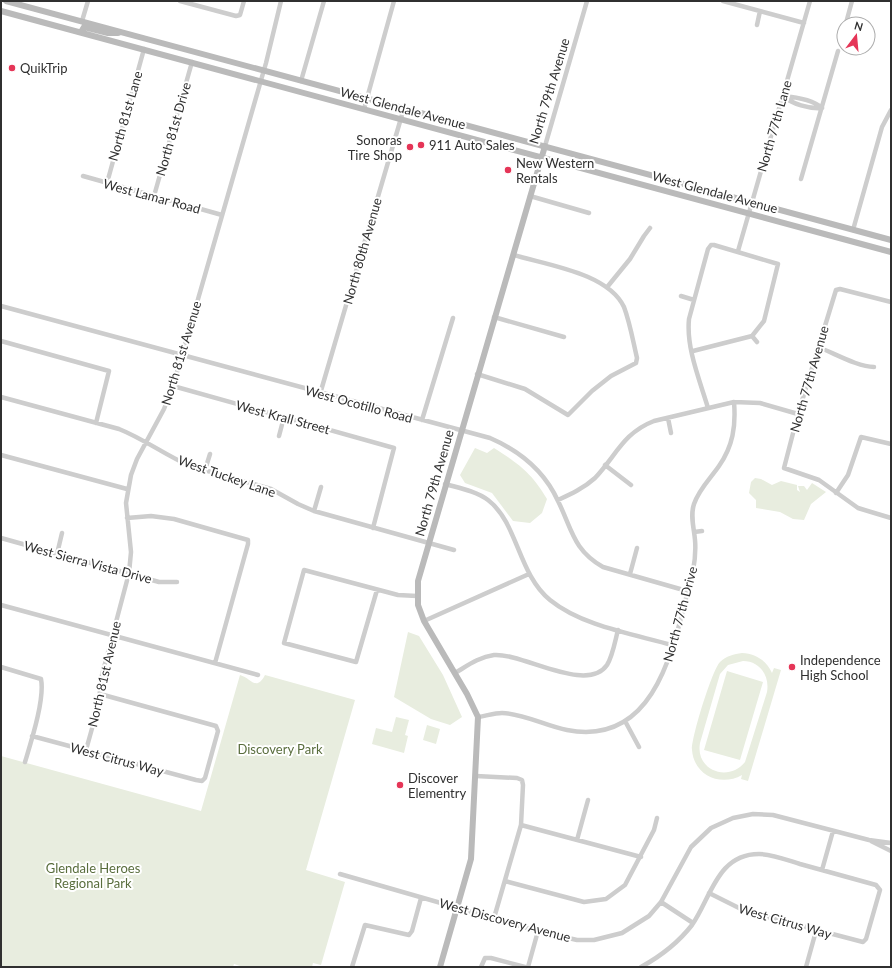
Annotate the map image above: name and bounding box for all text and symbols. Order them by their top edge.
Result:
north arrow [836,16,876,56]
text: N [853,18,865,33]
street label: North 79th Avenue [525,36,573,146]
place label: QuikTrip [20,60,68,76]
marker: QuikTrip [7,63,17,73]
street label: North 81st Lane [104,69,146,163]
street label: North 77th Lane [753,78,795,174]
street label: North 81st Drive [152,80,194,178]
street label: West Glendale Avenue [338,84,468,133]
place label: Sonoras Tire Shop [348,132,402,163]
place label: 911 Auto Sales [429,137,515,153]
marker: 911 Auto Sales [416,140,426,150]
marker: Sonoras Tire Shop [405,142,415,152]
place label: New Western Rentals [516,155,594,186]
marker: New Western Rentals [503,165,513,175]
street label: West Glendale Avenue [650,168,780,217]
street label: West Lamar Road [102,175,202,217]
street label: North 80th Avenue [339,196,385,306]
street label: North 81st Avenue [158,299,205,407]
street label: North 77th Avenue [786,324,832,434]
street label: West Ocotillo Road [304,382,414,426]
street label: West Krall Street [234,397,332,437]
street label: North 79th Avenue [411,428,457,538]
street label: West Tuckey Lane [176,452,278,500]
street label: West Sierra Vista Drive [22,537,154,587]
street label: North 77th Drive [660,564,700,664]
street label: North 81st Avenue [84,619,124,729]
place label: Independence High School [800,652,881,683]
marker: Independence High School [787,662,797,672]
street label: West Citrus Way [68,739,166,779]
park label: Discovery Park [237,741,323,757]
place label: Discover Elementry [408,770,466,801]
marker: Discover Elementry [395,780,405,790]
park label: Glendale Heroes Regional Park [46,860,141,891]
street label: West Discovery Avenue [438,895,573,945]
street label: West Citrus Way [737,900,834,942]

